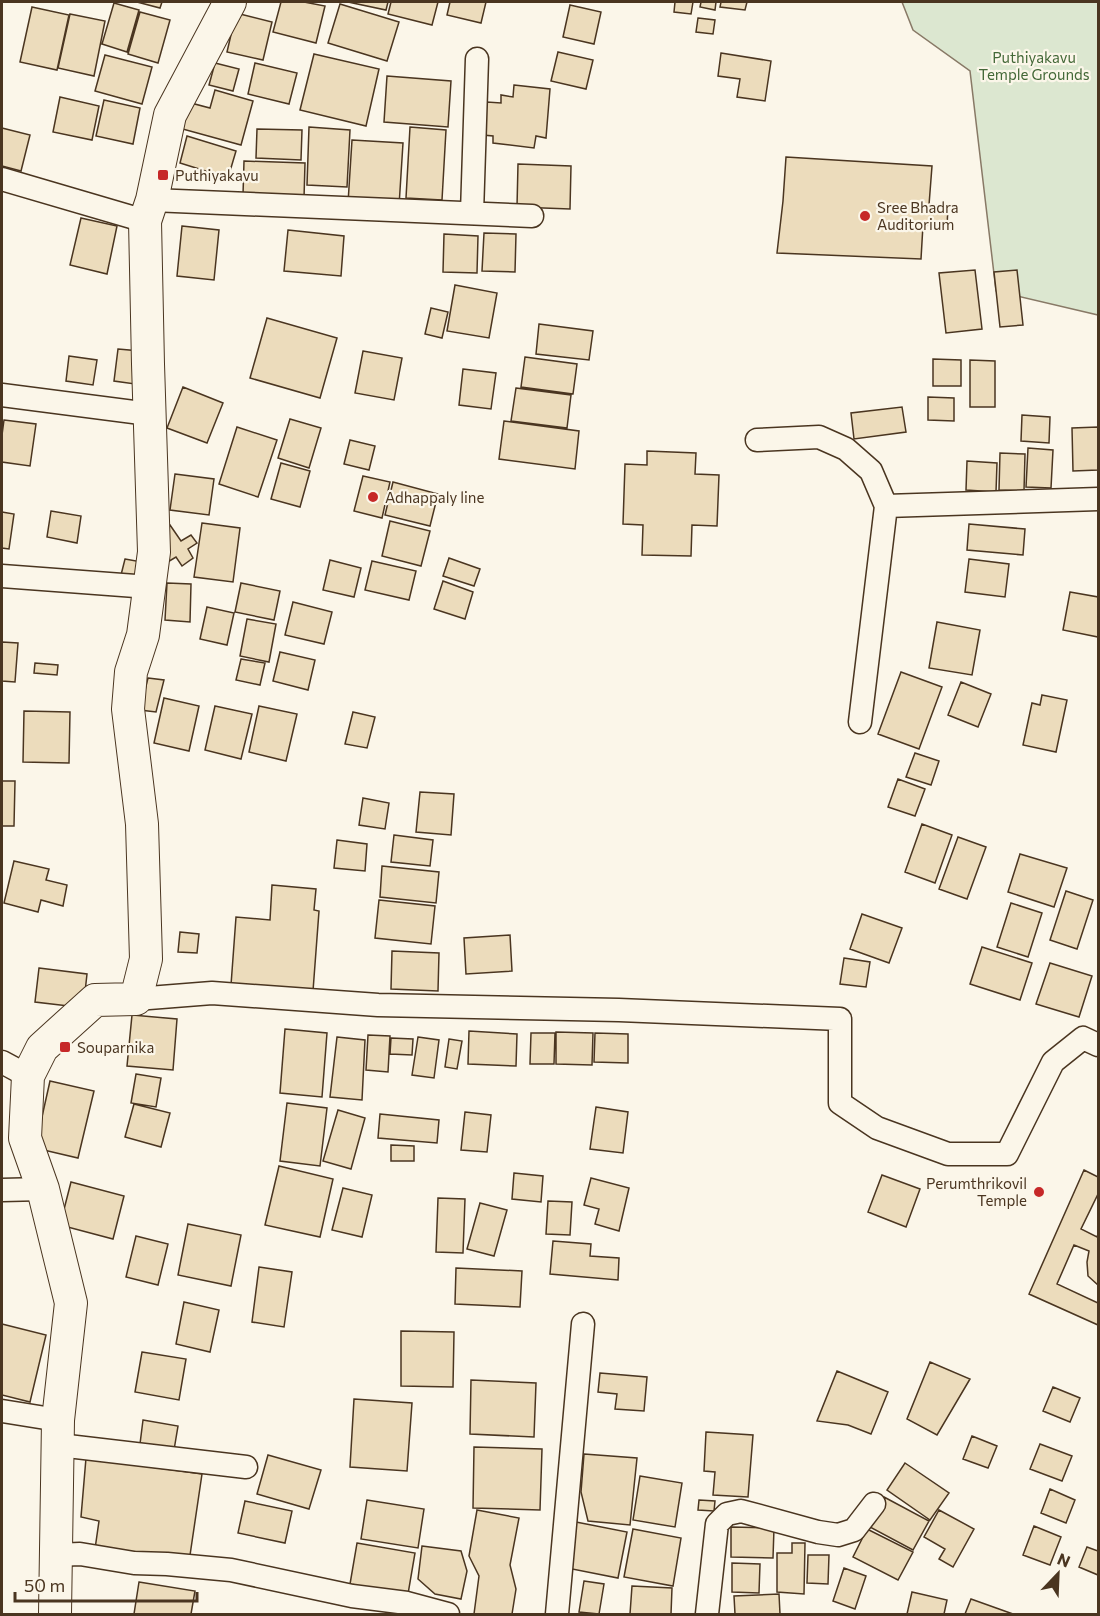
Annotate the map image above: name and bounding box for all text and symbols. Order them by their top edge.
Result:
park label: Puthiyakavu Temple Grounds [978,48,1090,83]
place label: Puthiyakavu [175,166,259,184]
marker: Puthiyakavu [156,168,170,182]
place label: Sree Bhadra Auditorium [877,198,959,233]
marker: Sree Bhadra Auditorium [858,209,872,223]
place label: Adhappaly line [385,488,484,506]
marker: Adhappaly line [366,490,380,504]
place label: Souparnika [77,1038,154,1056]
marker: Souparnika [58,1040,72,1054]
place label: Perumthrikovil Temple [926,1174,1027,1209]
marker: Perumthrikovil Temple [1032,1185,1046,1199]
north arrow [1028,1544,1088,1604]
text: N [1055,1549,1073,1571]
scale bar [15,1565,196,1603]
text: 50 m [24,1574,65,1596]

